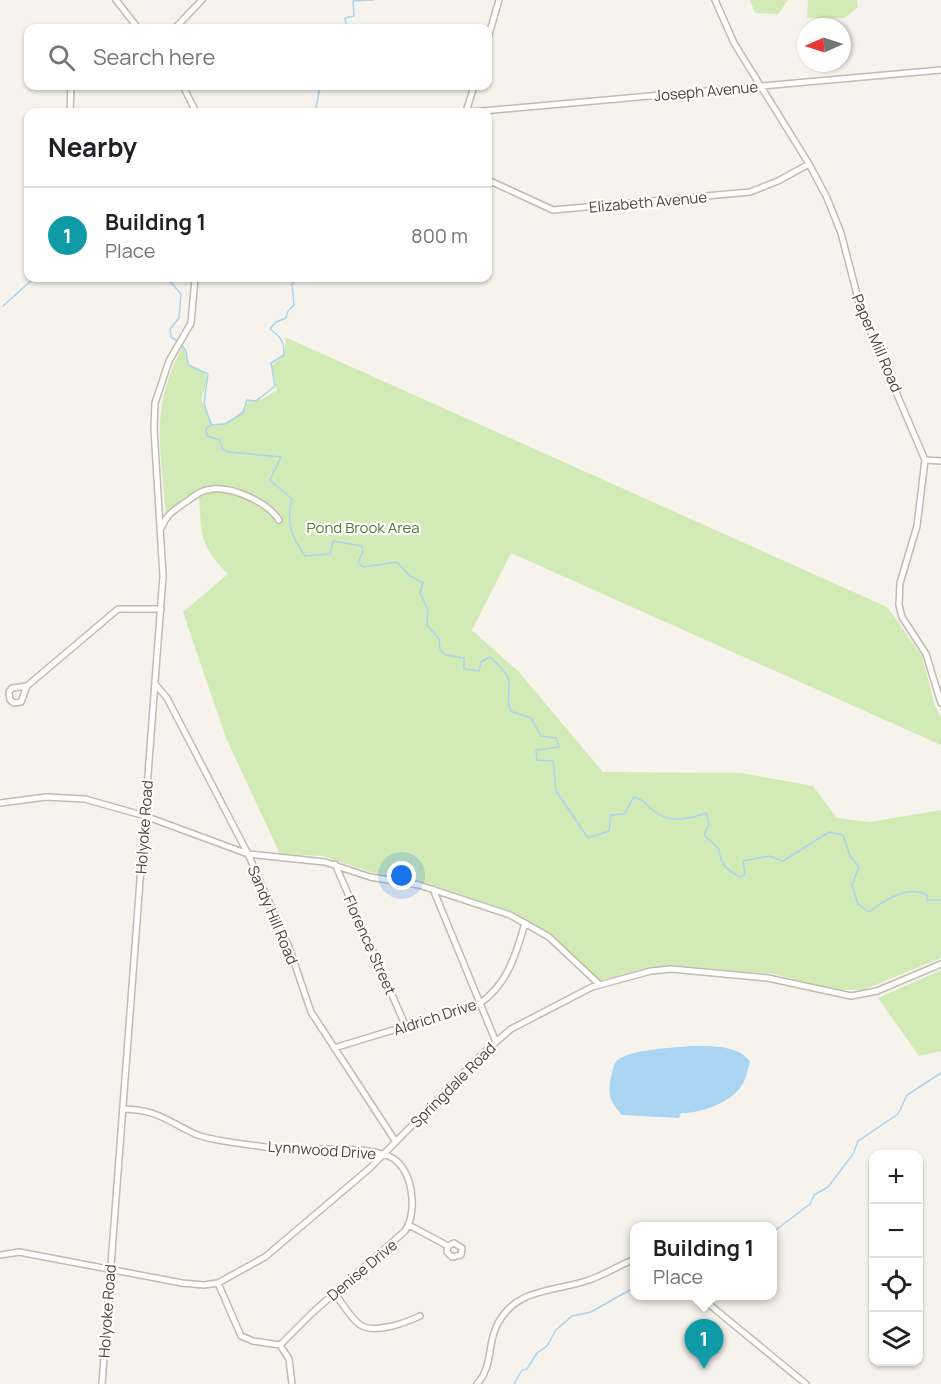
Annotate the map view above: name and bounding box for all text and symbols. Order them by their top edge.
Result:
north arrow [797,18,851,72]
search box [24,24,492,90]
icon: search [45,41,78,74]
text: Search here [93,42,215,72]
street label: Joseph Avenue [653,76,759,106]
text: Nearby [48,129,137,165]
street label: Elizabeth Avenue [588,186,708,218]
text: Building 1 [105,207,206,237]
text: 1 [63,222,72,249]
text: 800 m [411,222,468,249]
text: Place [105,237,155,264]
street label: Paper Mill Road [847,291,907,395]
park label: Pond Brook Area [307,517,419,538]
street label: Holyoke Road [130,780,158,874]
your location [387,861,416,890]
street label: Sandy Hill Road [243,862,303,968]
street label: Florence Street [339,892,401,998]
street label: Aldrich Drive [391,994,479,1040]
street label: Springdale Road [406,1038,500,1132]
street label: Lynnwood Drive [267,1136,377,1164]
map controls [869,1150,923,1366]
button: + [869,1150,923,1204]
button: − [869,1204,923,1258]
popup [630,1222,777,1300]
text: Building 1 [653,1233,754,1263]
street label: Denise Drive [322,1234,402,1306]
button: locate [869,1258,923,1312]
text: Place [653,1263,703,1290]
street label: Holyoke Road [93,1264,121,1358]
button: layers [869,1312,923,1366]
pin: 1 [684,1320,724,1369]

